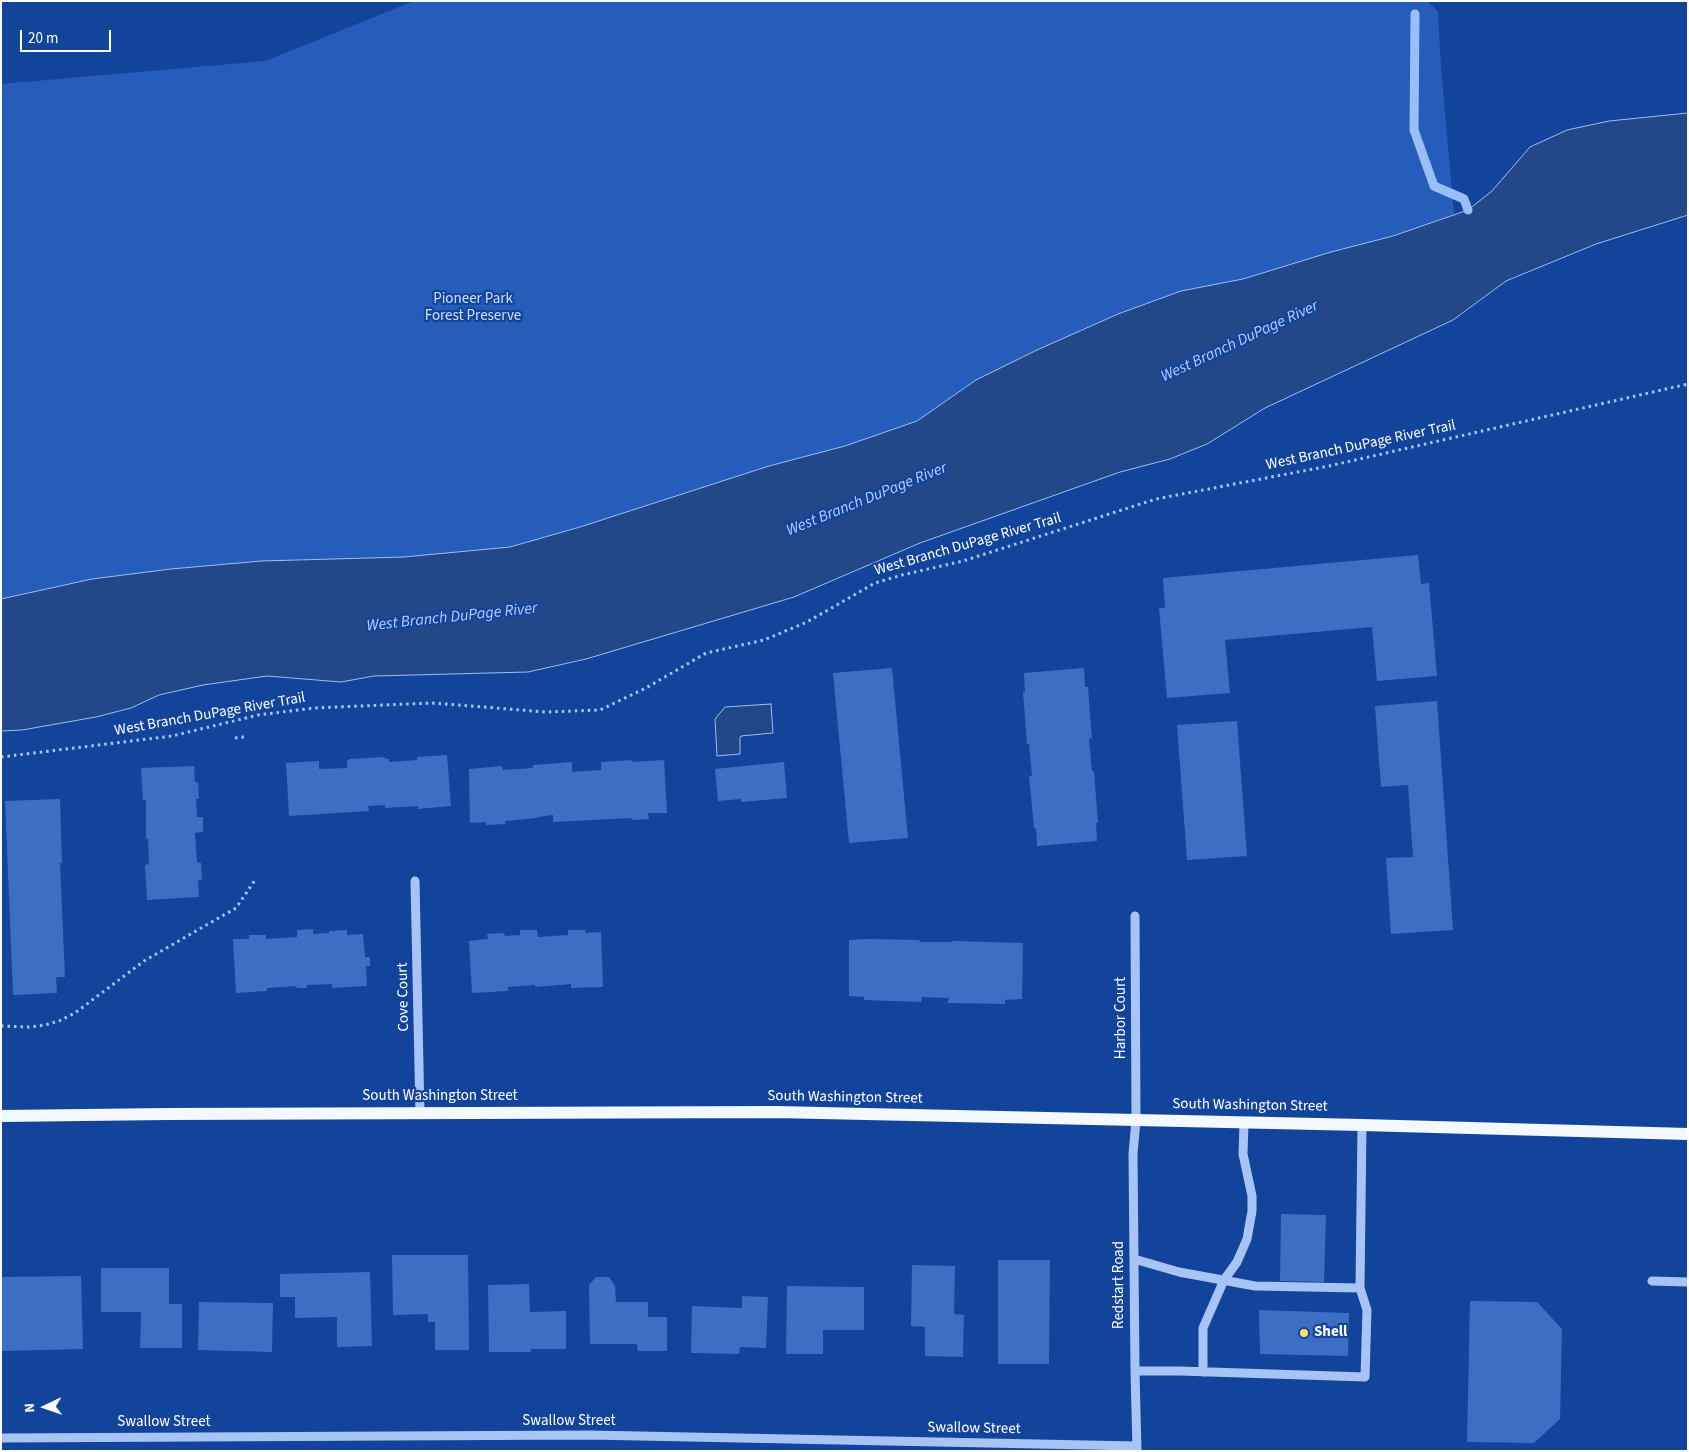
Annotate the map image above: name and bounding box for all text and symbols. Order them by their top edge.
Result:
scale bar [22,20,114,52]
text: 20 m [28,28,58,49]
park label: Pioneer Park Forest Preserve [425,291,521,326]
water label: West Branch DuPage River [1158,297,1322,387]
street label: West Branch DuPage River Trail [1265,417,1457,475]
water label: West Branch DuPage River [784,459,950,541]
street label: West Branch DuPage River Trail [873,510,1063,580]
water label: West Branch DuPage River [366,599,538,637]
street label: West Branch DuPage River Trail [113,689,307,741]
street label: Cove Court [394,962,414,1032]
street label: Harbor Court [1113,977,1131,1059]
street label: South Washington Street [362,1088,518,1106]
street label: South Washington Street [767,1088,923,1108]
street label: South Washington Street [1172,1096,1328,1116]
street label: Redstart Road [1111,1241,1129,1329]
place label: Shell [1314,1324,1347,1342]
marker: Shell [1298,1327,1310,1339]
north arrow [20,1382,70,1432]
text: N [20,1403,40,1413]
street label: Swallow Street [522,1413,616,1431]
street label: Swallow Street [117,1414,211,1432]
street label: Swallow Street [927,1419,1021,1439]

